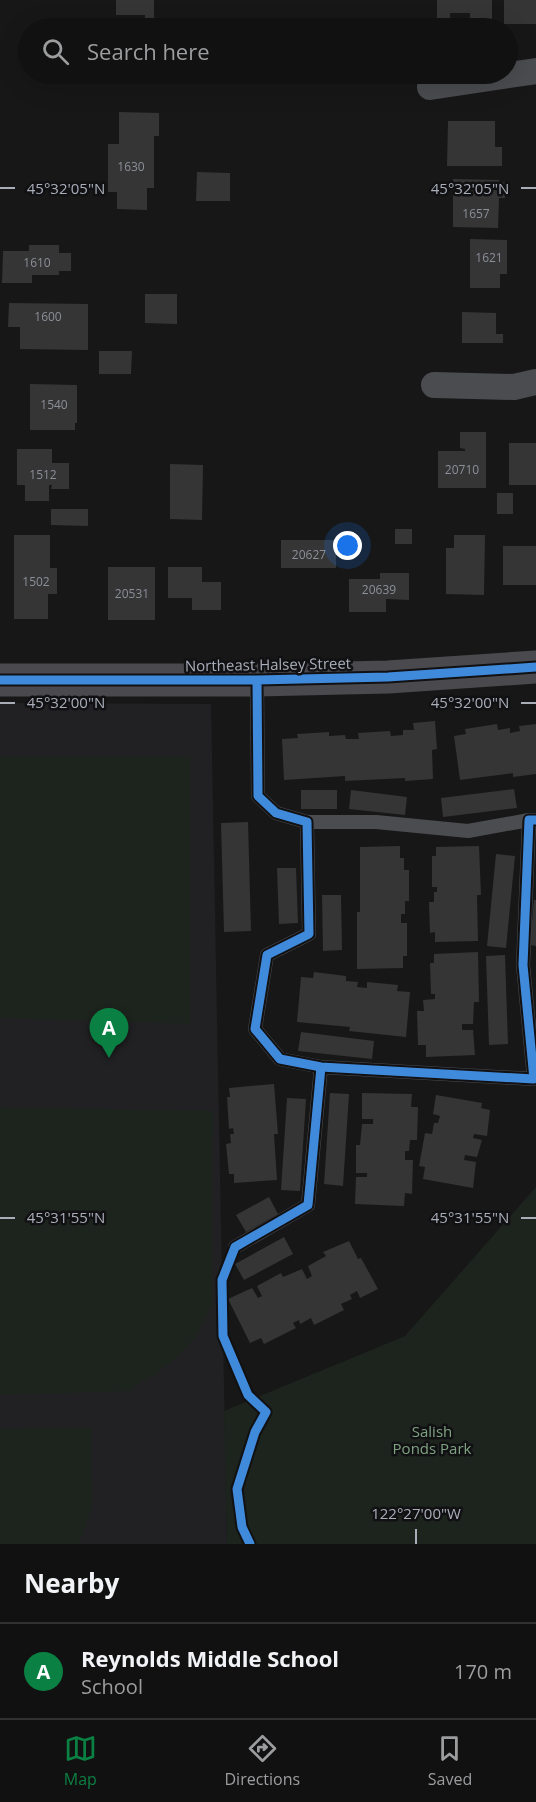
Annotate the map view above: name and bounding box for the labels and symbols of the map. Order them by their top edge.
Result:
house number: 1630 [117,158,145,175]
text: 45°32'05"N [27,178,105,198]
text: 45°32'05"N [431,178,509,198]
house number: 1657 [462,205,490,222]
house number: 1621 [475,249,503,266]
house number: 1610 [23,254,51,271]
house number: 1600 [34,308,62,325]
house number: 1540 [40,396,68,413]
house number: 20710 [445,461,479,478]
house number: 1512 [29,466,57,483]
your location [333,531,362,560]
house number: 20627 [292,546,326,563]
house number: 1502 [22,573,50,590]
house number: 20639 [362,581,396,598]
house number: 20531 [115,585,149,602]
street label: Northeast Halsey Street [185,653,351,675]
text: 45°32'00"N [27,692,105,712]
text: 45°32'00"N [431,692,509,712]
pin: A [90,1008,128,1058]
text: 45°31'55"N [27,1207,105,1227]
text: 45°31'55"N [431,1207,509,1227]
park label: Salish Ponds Park [393,1421,472,1458]
text: 122°27'00"W [371,1503,461,1523]

